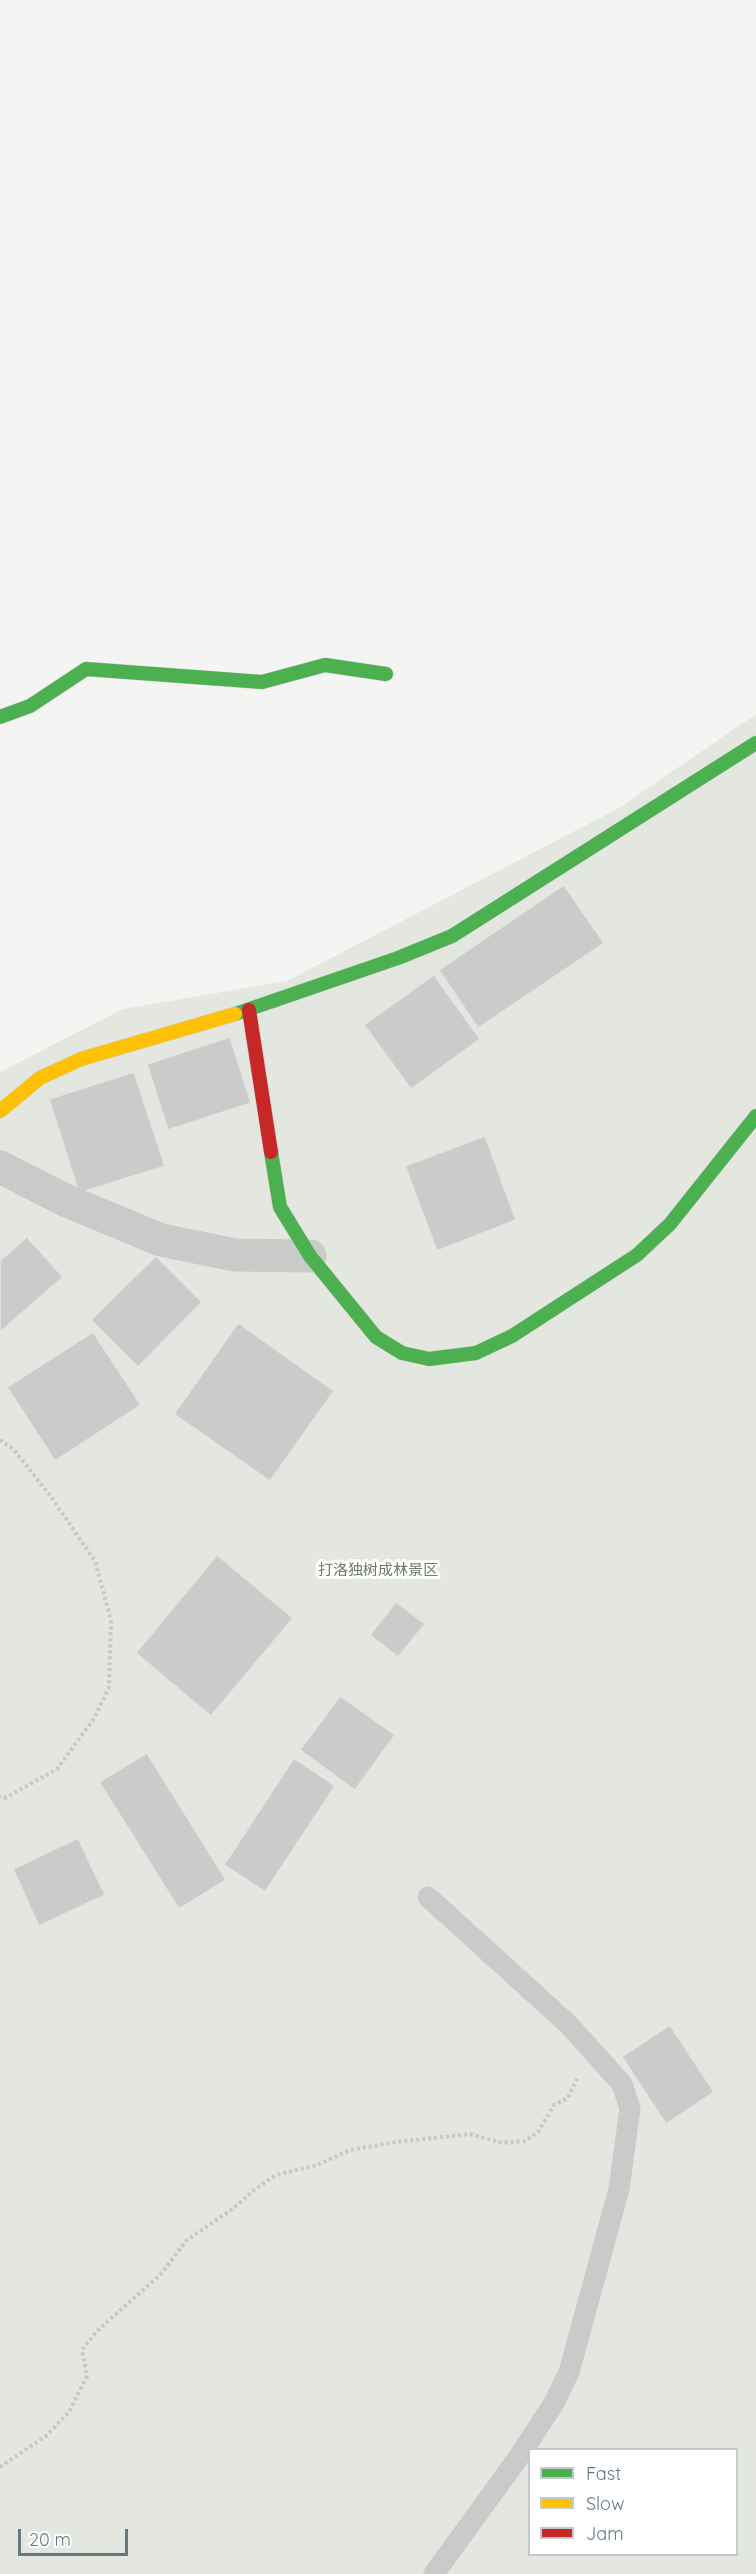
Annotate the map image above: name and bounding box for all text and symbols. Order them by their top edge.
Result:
park label: 打洛独树成林景区 [318,1561,438,1579]
legend [528,2448,738,2556]
text: Fast [586,2462,621,2485]
text: Slow [586,2492,624,2515]
scale bar [21,2517,130,2555]
text: Jam [586,2522,624,2545]
text: 20 m [29,2528,71,2551]

